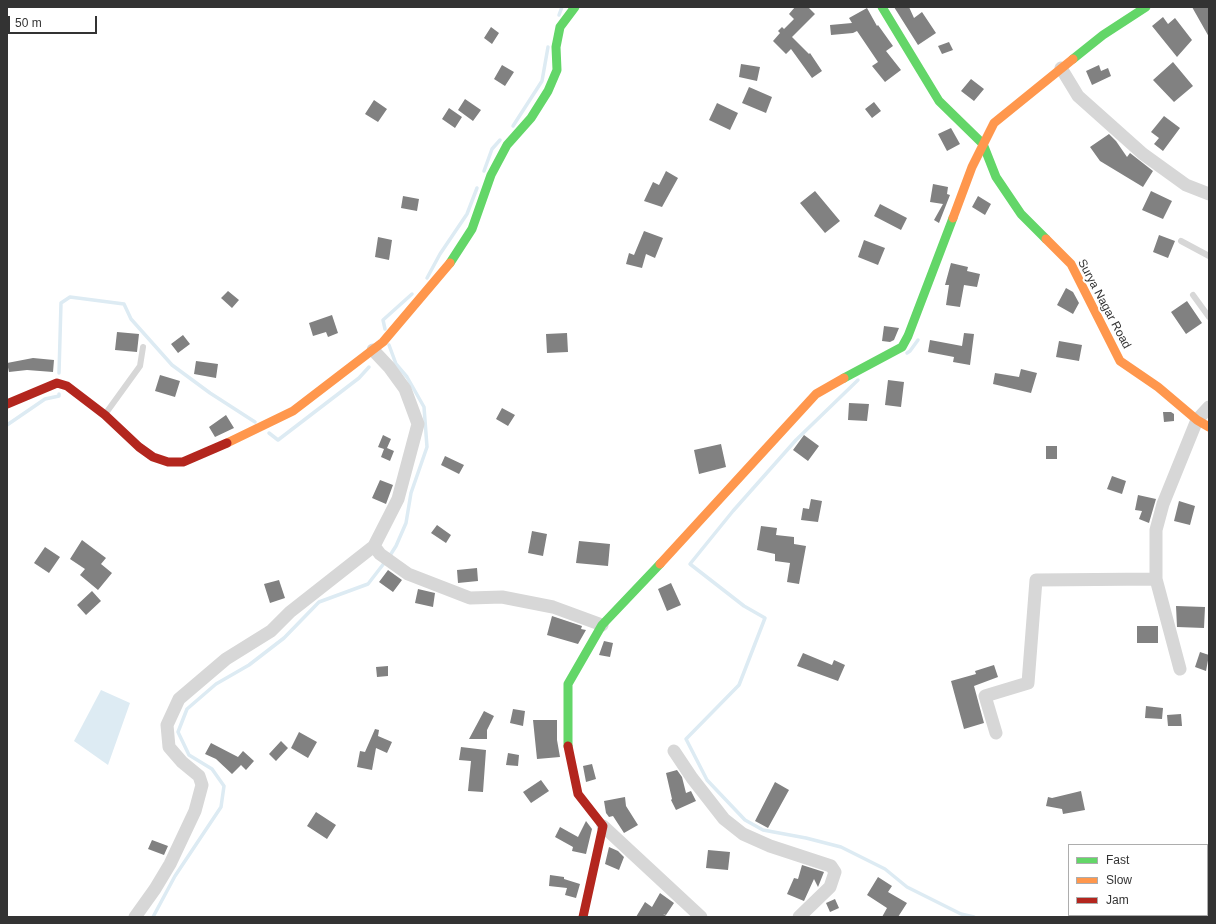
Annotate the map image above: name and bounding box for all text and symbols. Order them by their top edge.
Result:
scale bar [10,8,99,34]
text: 50 m [15,16,42,30]
street label: Surya Nagar Road [1074,257,1134,351]
legend [1068,844,1208,916]
text: Fast [1106,853,1129,867]
text: Slow [1106,873,1132,887]
text: Jam [1106,893,1129,907]

